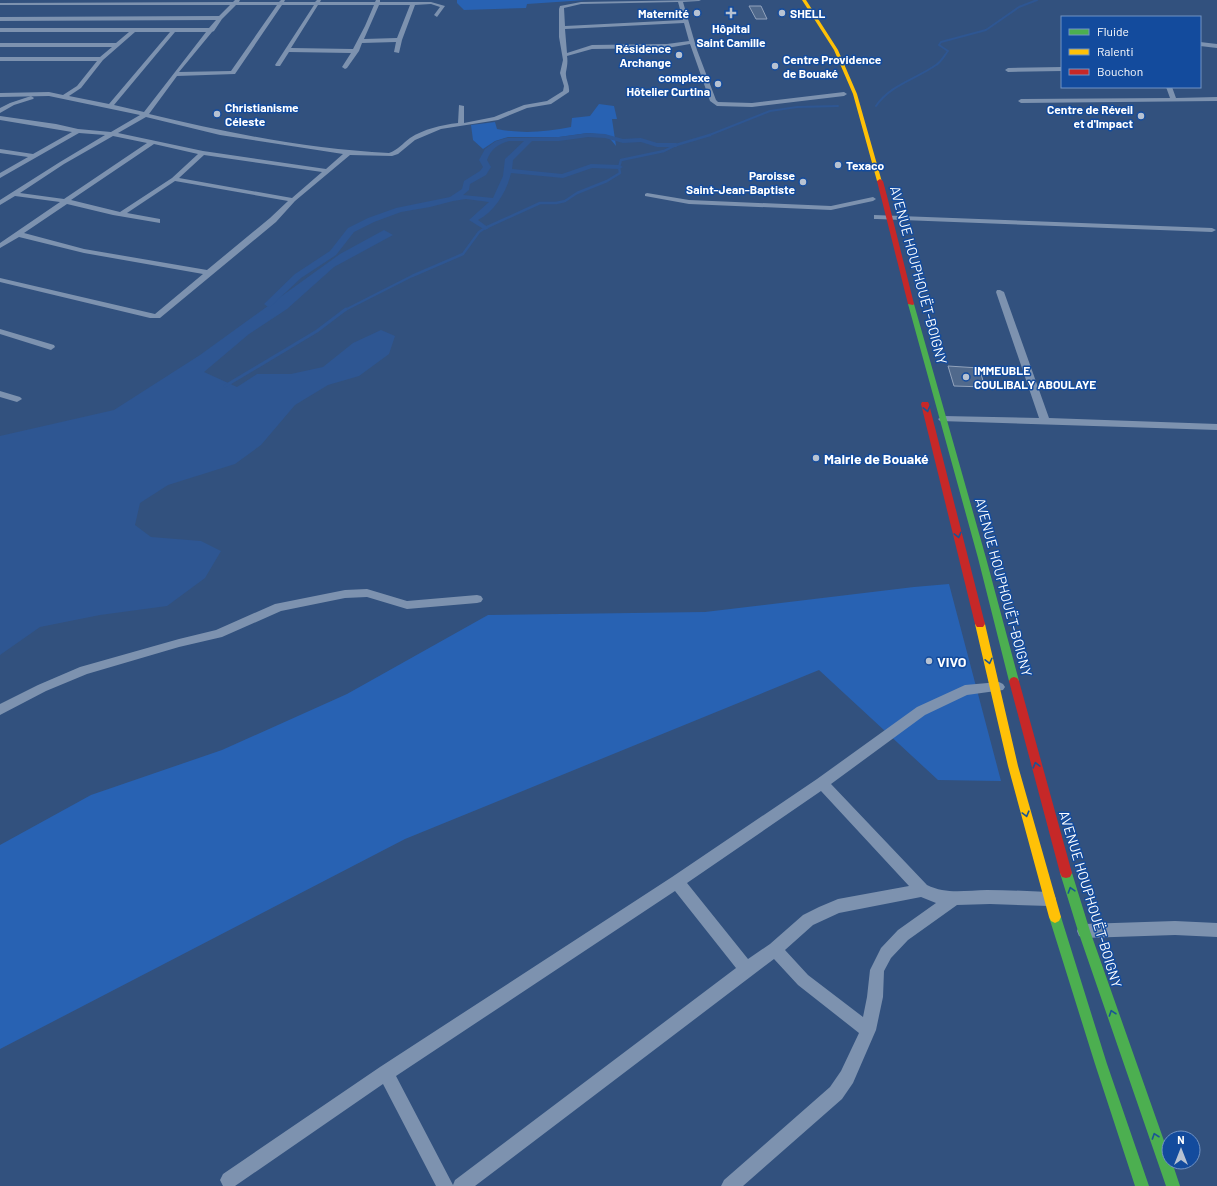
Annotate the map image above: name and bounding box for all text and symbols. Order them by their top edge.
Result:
place label: Maternité [638,6,689,20]
place label: SHELL [790,6,826,20]
marker: Hôpital Saint Camille [725,7,737,19]
marker: Maternité [692,8,702,18]
marker: SHELL [777,8,787,18]
legend [1061,16,1201,88]
place label: Hôpital Saint Camille [696,21,766,49]
text: Fluide [1097,24,1129,38]
place label: Résidence Archange [615,41,671,69]
text: Ralenti [1097,44,1134,58]
marker: Résidence Archange [674,50,684,60]
place label: Centre Providence de Bouaké [783,52,882,80]
marker: Centre Providence de Bouaké [770,61,780,71]
text: Bouchon [1097,64,1143,78]
place label: complexe Hôtelier Curtina [626,70,710,98]
marker: complexe Hôtelier Curtina [713,79,723,89]
place label: Christianisme Céleste [225,100,299,128]
place label: Centre de Réveil et d'Impact [1047,102,1133,130]
marker: Christianisme Céleste [212,109,222,119]
marker: Centre de Réveil et d'Impact [1136,111,1146,121]
place label: Texaco [846,158,884,172]
marker: Texaco [833,160,843,170]
place label: Paroisse Saint-Jean-Baptiste [686,168,795,196]
marker: Paroisse Saint-Jean-Baptiste [798,177,808,187]
street label: AVENUE HOUPHOUËT-BOIGNY [887,184,951,366]
place label: IMMEUBLE COULIBALY ABOULAYE [974,363,1096,391]
marker: IMMEUBLE COULIBALY ABOULAYE [961,372,971,382]
one-way arrow [922,405,930,412]
place label: Mairie de Bouaké [824,450,929,467]
marker: Mairie de Bouaké [811,453,821,463]
street label: AVENUE HOUPHOUËT-BOIGNY [972,496,1036,678]
one-way arrow [953,532,961,538]
place label: VIVO [937,653,967,670]
marker: VIVO [924,656,934,666]
one-way arrow [985,658,993,664]
one-way arrow [1033,761,1041,768]
street label: AVENUE HOUPHOUËT-BOIGNY [1056,808,1126,990]
one-way arrow [1021,811,1030,818]
one-way arrow [1067,887,1076,894]
one-way arrow [1109,1010,1117,1017]
north arrow [1161,1130,1201,1170]
one-way arrow [1151,1133,1160,1140]
text: N [1177,1133,1185,1146]

